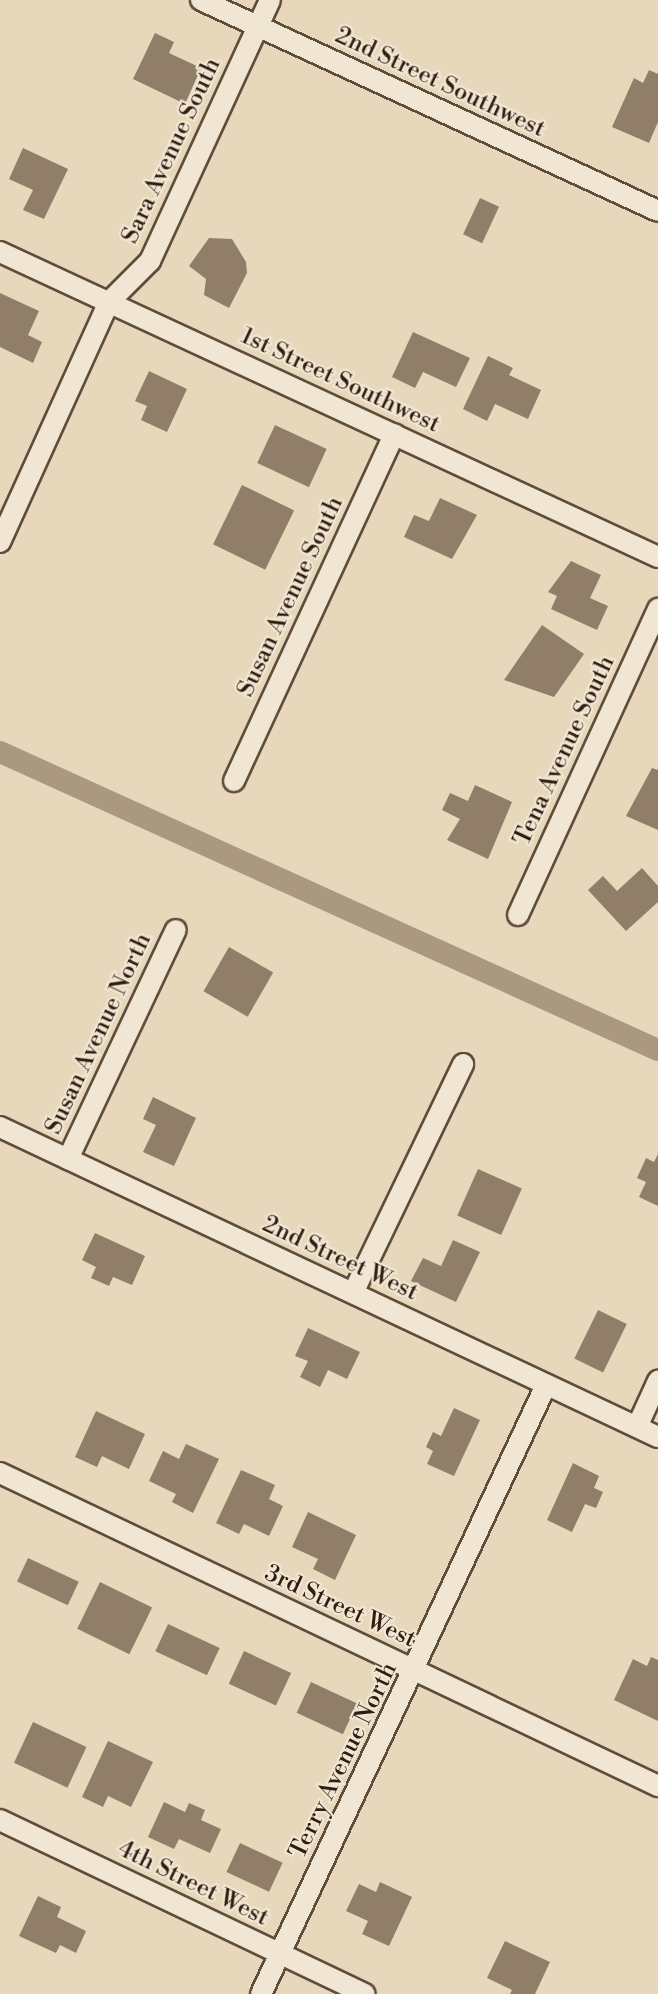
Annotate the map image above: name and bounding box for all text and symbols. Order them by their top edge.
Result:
street label: 2nd Street Southwest [330,22,550,144]
street label: Sara Avenue South [116,54,228,248]
street label: 1st Street Southwest [236,322,444,440]
street label: Susan Avenue South [232,492,350,702]
street label: Tena Avenue South [508,651,622,851]
street label: Susan Avenue North [40,929,158,1139]
street label: 2nd Street West [258,1210,422,1308]
street label: 3rd Street West [260,1559,420,1655]
street label: Terry Avenue North [284,1658,404,1864]
street label: 4th Street West [113,1835,273,1933]

